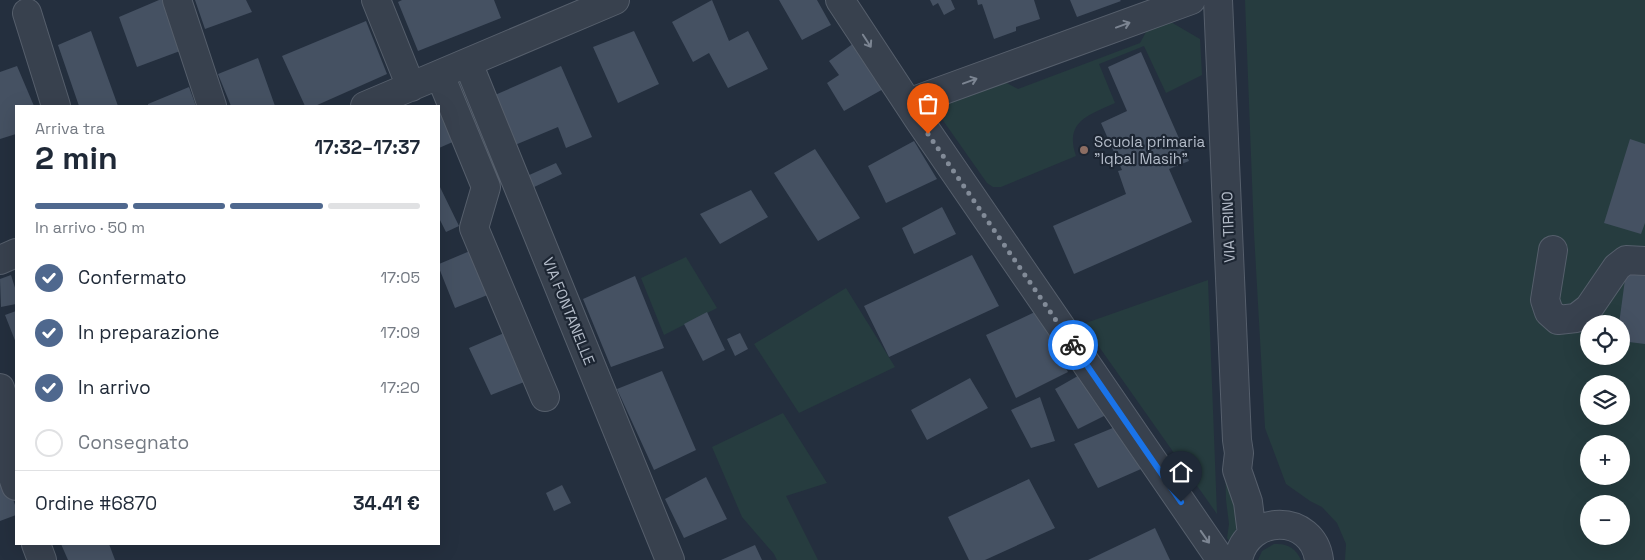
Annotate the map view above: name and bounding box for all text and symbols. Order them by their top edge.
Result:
one-way arrow [1115,20,1130,29]
one-way arrow [862,33,872,47]
one-way arrow [962,76,977,85]
pin [907,83,949,134]
icon: bag [914,90,942,118]
text: Arriva tra [35,118,105,139]
place label: Scuola primaria "Iqbal Masih" [1094,132,1206,168]
text: 17:32–17:37 [314,135,420,160]
text: 2 min [35,138,118,178]
marker: Scuola primaria "Iqbal Masih" [1078,144,1090,156]
street label: VIA TIRINO [1217,191,1239,263]
text: In arrivo · 50 m [35,217,145,238]
street label: VIA FONTANELLE [539,254,599,368]
icon: check [35,264,63,292]
text: Confermato [78,265,186,290]
text: 17:05 [380,267,420,288]
map controls [1580,315,1630,545]
button: locate [1580,315,1630,365]
icon: check [35,319,63,347]
text: In preparazione [78,320,220,345]
courier [1048,320,1098,370]
text: 17:09 [380,322,420,343]
icon: bike [1059,331,1087,359]
icon: check [35,374,63,402]
text: In arrivo [78,375,151,400]
button: layers [1580,375,1630,425]
text: 17:20 [380,377,420,398]
text: Consegnato [78,430,189,455]
button: + [1580,435,1630,485]
pin [1160,451,1202,502]
icon: home [1167,458,1195,486]
text: Ordine #6870 [35,491,157,516]
text: 34.41 € [353,491,420,516]
button: − [1580,495,1630,545]
one-way arrow [1200,529,1210,543]

